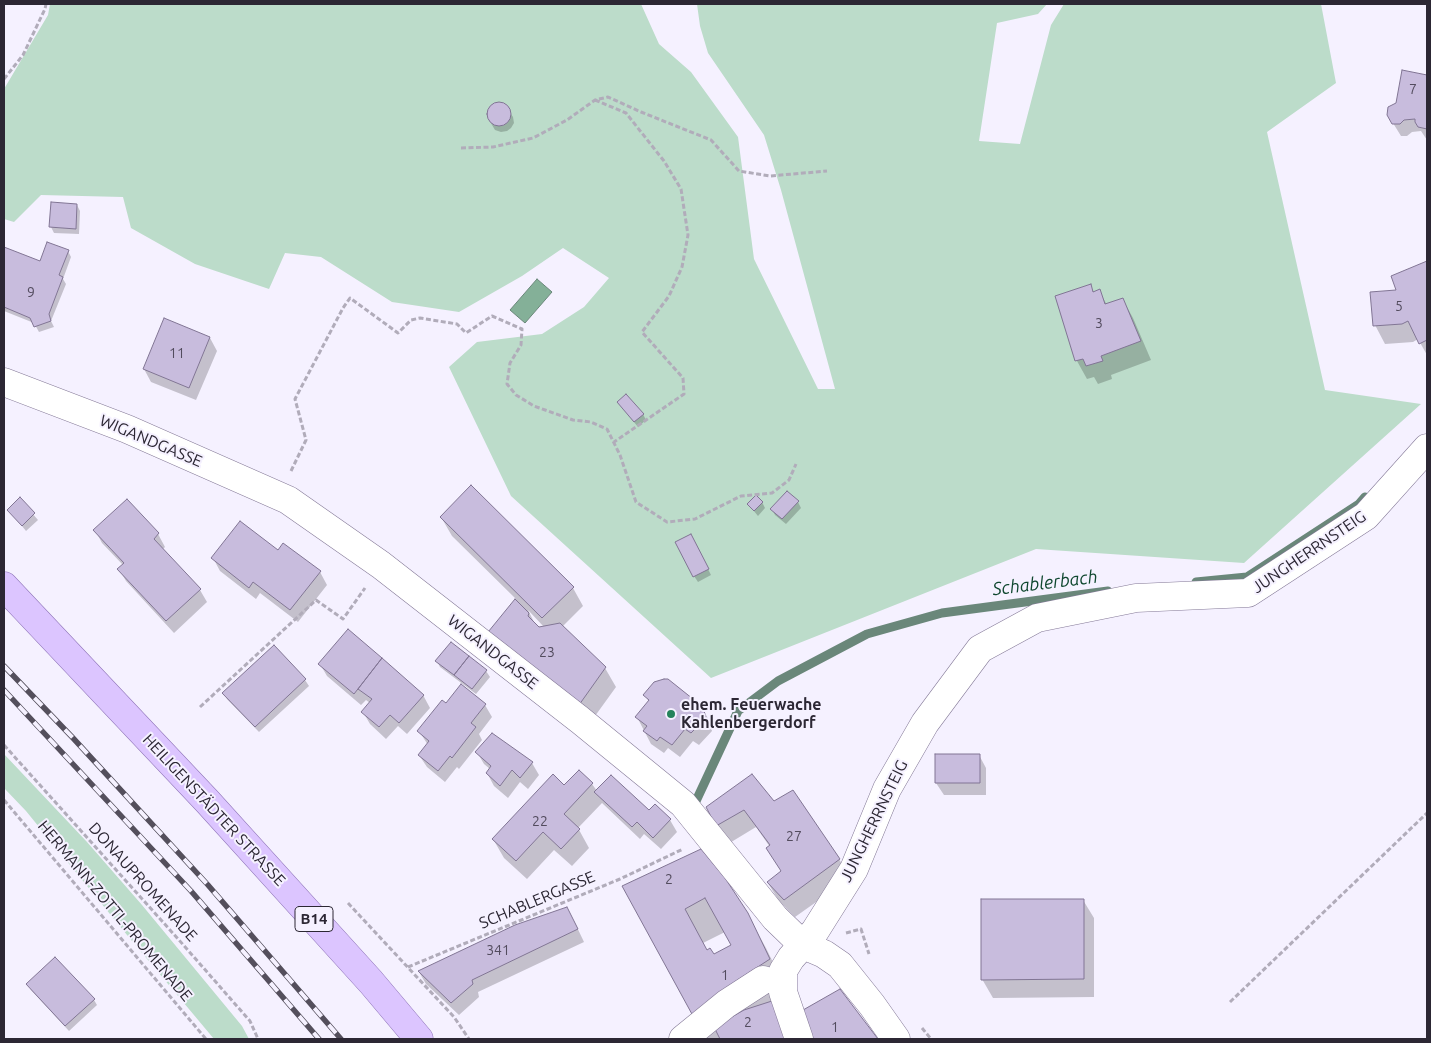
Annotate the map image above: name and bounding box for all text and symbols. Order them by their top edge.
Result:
house number: 7 [1409,81,1417,97]
house number: 9 [27,284,35,300]
house number: 5 [1395,298,1403,314]
house number: 3 [1095,315,1103,331]
house number: 11 [169,345,185,361]
street label: WIGANDGASSE [97,411,205,471]
street label: JUNGHERRNSTEIG [1248,507,1370,597]
water label: Schablerbach [991,566,1099,600]
street label: WIGANDGASSE [444,611,542,693]
house number: 23 [539,644,555,660]
place label: ehem. Feuerwache Kahlenbergerdorf [681,695,822,733]
marker: ehem. Feuerwache Kahlenbergerdorf [665,708,677,720]
street label: HEILIGENSTÄDTER STRASSE [138,730,290,890]
street label: JUNGHERRNSTEIG [836,757,912,885]
house number: 22 [532,813,548,829]
street label: HERMANN-ZOTTL-PROMENADE [34,817,196,1005]
street label: DONAUPROMENADE [85,819,201,945]
house number: 27 [786,828,802,844]
street label: SCHABLERGASSE [476,867,598,933]
house number: 2 [665,871,673,887]
road number: B14 [295,906,333,932]
house number: 341 [486,942,510,958]
house number: 1 [721,967,729,983]
house number: 2 [744,1014,752,1030]
house number: 1 [831,1019,839,1035]

